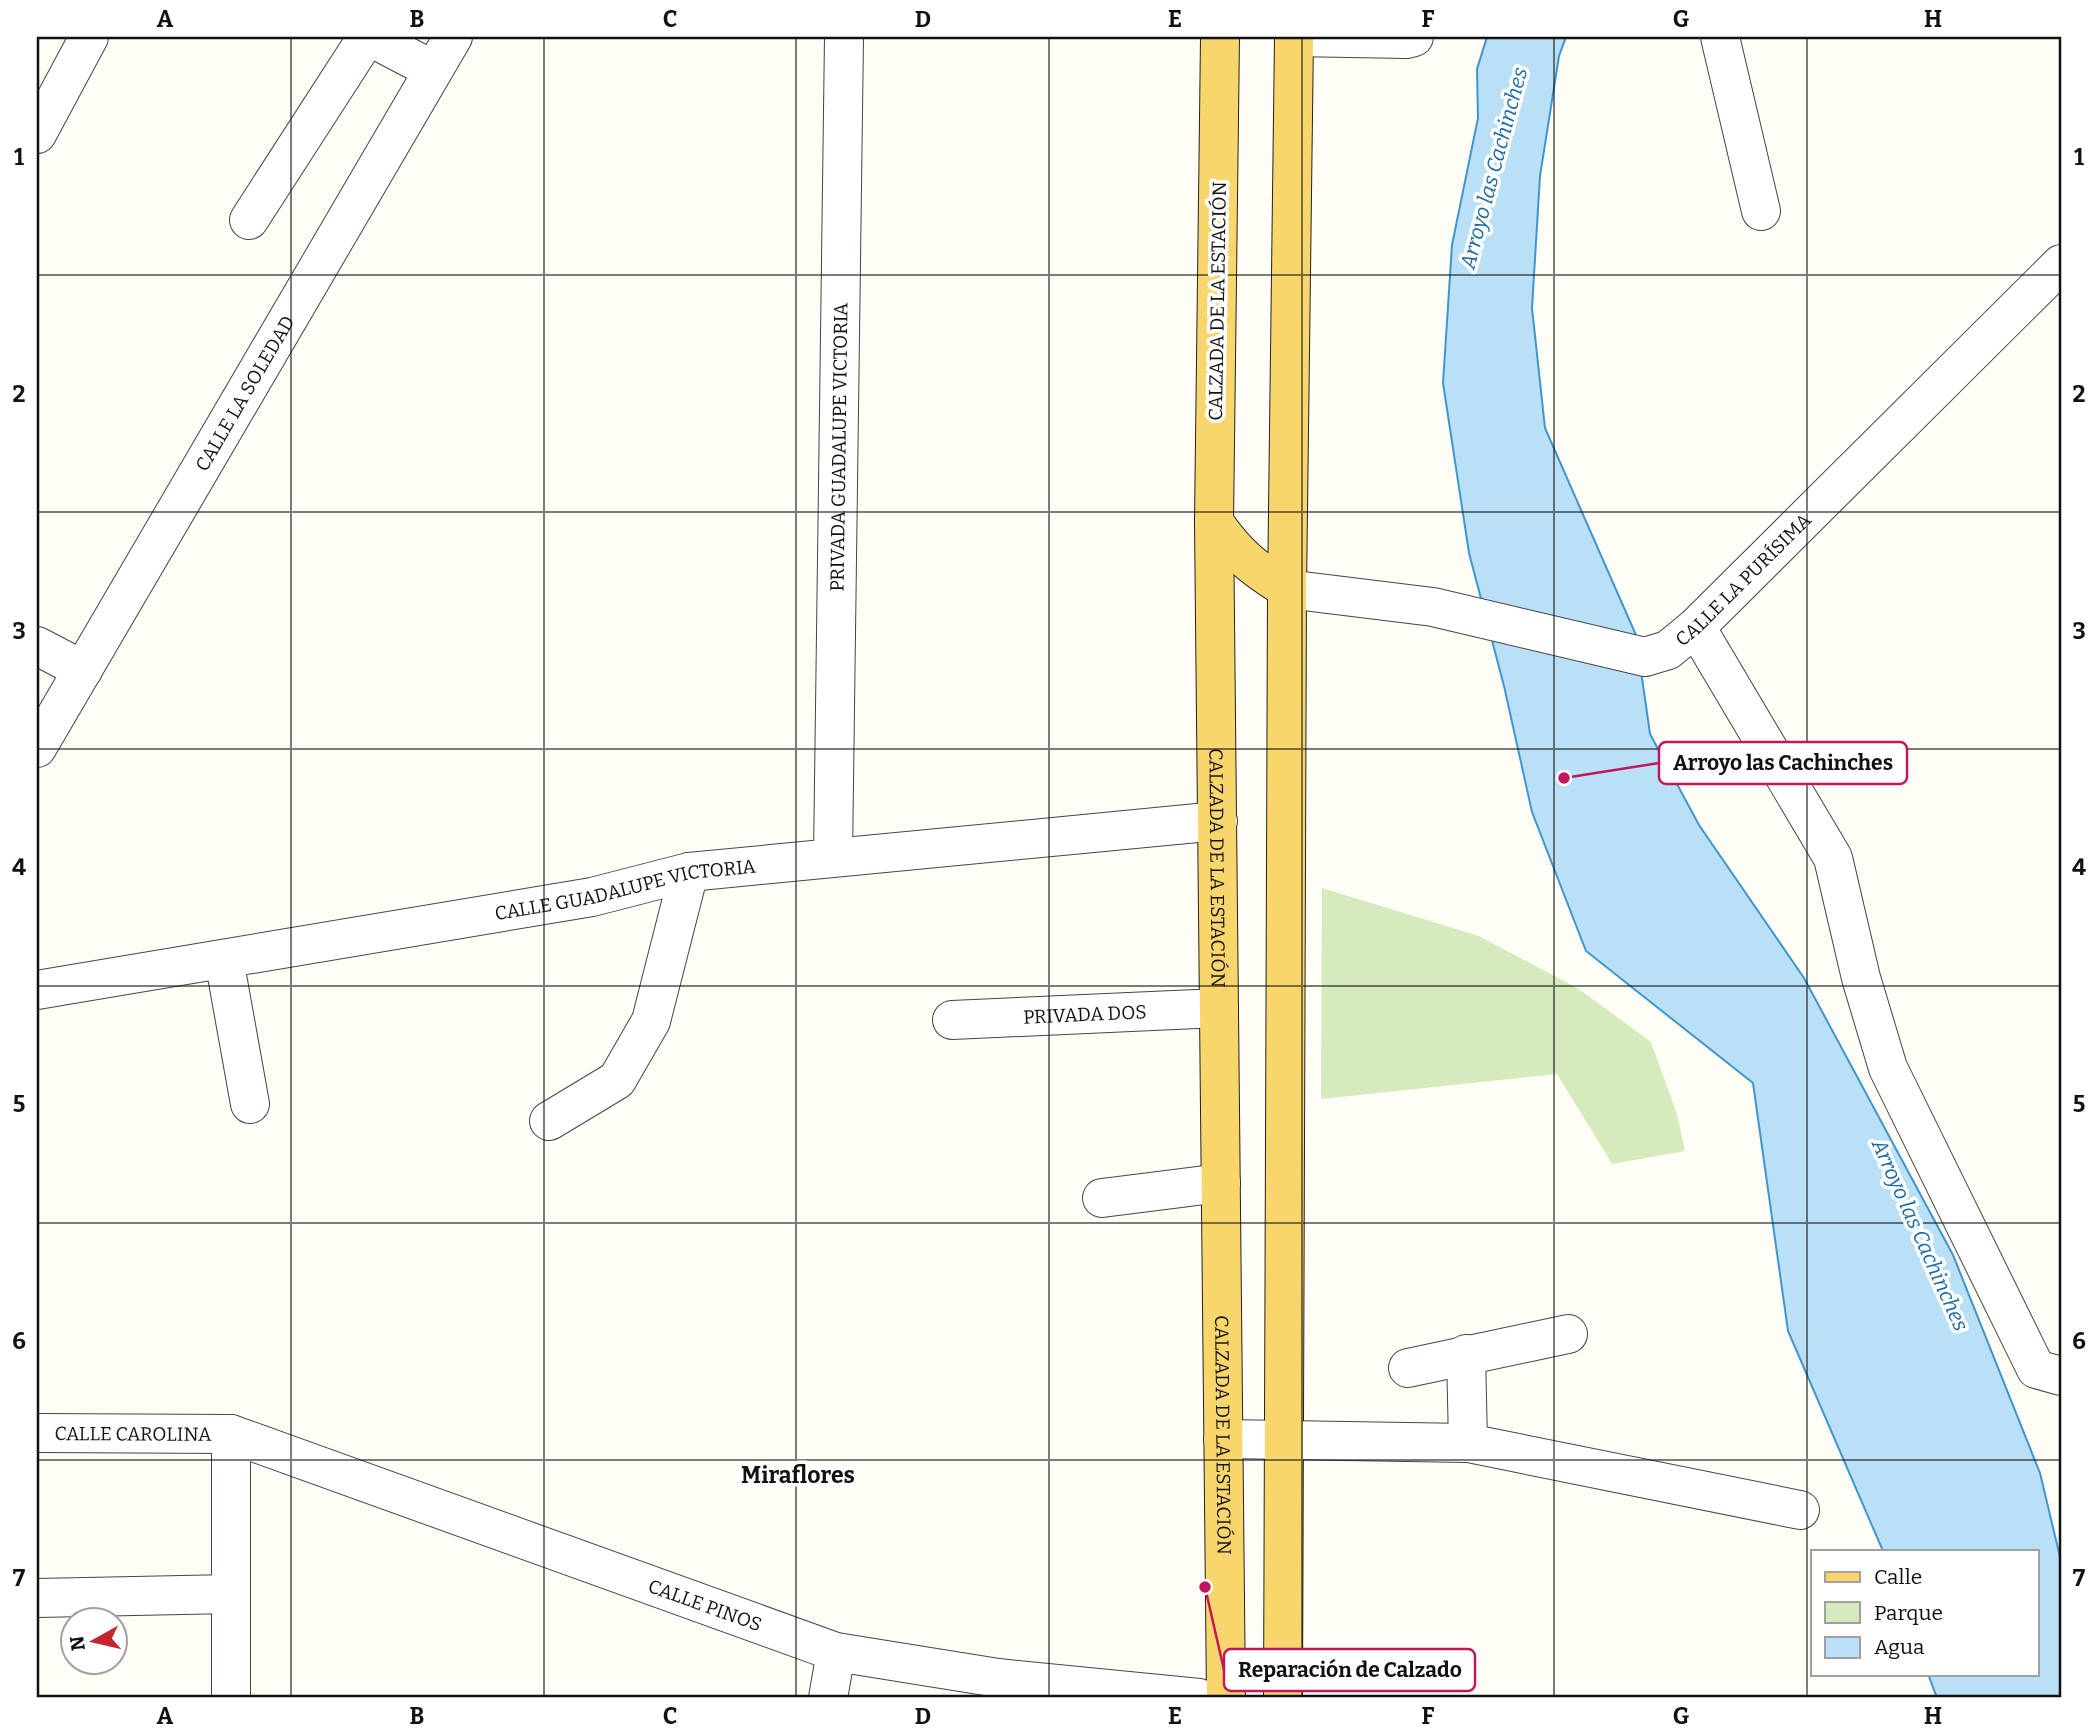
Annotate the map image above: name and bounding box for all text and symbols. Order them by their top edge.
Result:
text: A [157,5,174,33]
text: B [410,5,424,33]
text: C [663,5,677,33]
text: D [915,5,931,33]
text: E [1168,5,1182,33]
text: F [1422,5,1435,33]
text: G [1673,5,1690,33]
text: H [1924,5,1942,33]
water label: Arroyo las Cachinches [1454,64,1533,272]
text: 1 [14,143,24,171]
text: 1 [2074,143,2084,171]
street label: CALZADA DE LA ESTACIÓN [1204,181,1231,421]
street label: PRIVADA GUADALUPE VICTORIA [826,302,852,592]
street label: CALLE LA SOLEDAD [191,312,299,475]
text: 2 [13,380,26,408]
text: 2 [2073,380,2086,408]
street label: CALLE LA PURÍSIMA [1671,508,1816,651]
text: 3 [12,617,26,645]
text: 3 [2072,617,2086,645]
callout: Arroyo las Cachinches [1659,742,1907,784]
street label: CALZADA DE LA ESTACIÓN [1204,748,1230,988]
text: Arroyo las Cachinches [1673,750,1893,776]
text: 4 [12,853,26,881]
text: 4 [2072,853,2086,881]
street label: CALLE GUADALUPE VICTORIA [493,855,757,925]
street label: PRIVADA DOS [1023,1000,1147,1029]
text: 5 [13,1090,25,1118]
text: 5 [2073,1090,2085,1118]
water label: Arroyo las Cachinches [1866,1134,1974,1335]
street label: CALZADA DE LA ESTACIÓN [1210,1315,1236,1555]
text: 6 [12,1327,26,1355]
text: 6 [2072,1327,2086,1355]
street label: CALLE CAROLINA [54,1422,212,1446]
district label: Miraflores [741,1461,855,1489]
legend [1811,1550,2038,1676]
text: 7 [13,1564,26,1592]
text: Calle [1874,1564,1922,1590]
text: 7 [2073,1564,2086,1592]
street label: CALLE PINOS [645,1574,765,1636]
text: Parque [1874,1600,1943,1626]
north arrow [60,1606,130,1676]
text: N [65,1634,90,1652]
text: Agua [1874,1634,1925,1660]
callout: Reparación de Calzado [1224,1649,1475,1691]
text: Reparación de Calzado [1238,1657,1462,1683]
text: A [157,1702,174,1730]
text: B [410,1702,424,1730]
text: C [663,1702,677,1730]
text: D [915,1702,931,1730]
text: E [1168,1702,1182,1730]
text: F [1422,1702,1435,1730]
text: G [1673,1702,1690,1730]
text: H [1924,1702,1942,1730]

